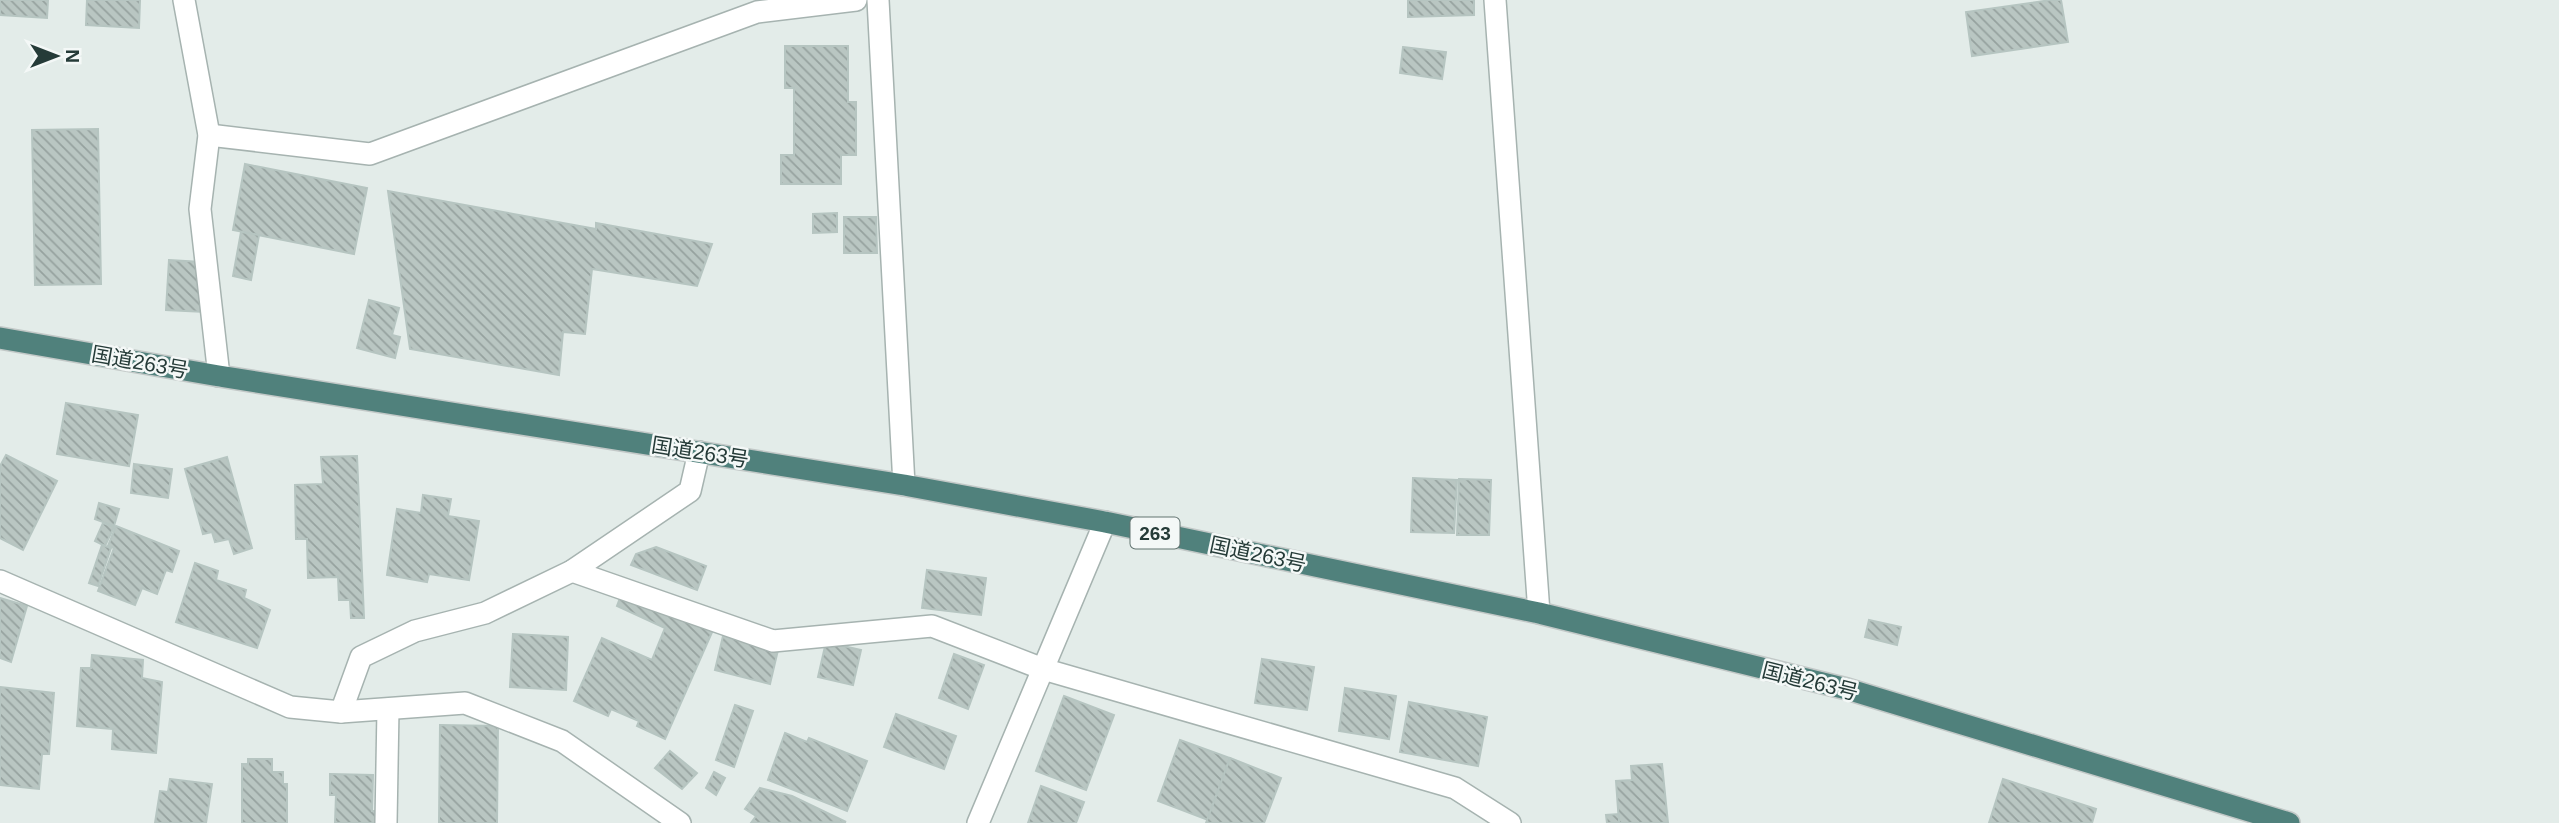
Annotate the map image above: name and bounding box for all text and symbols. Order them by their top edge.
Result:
north arrow [21,21,91,91]
text: N [62,49,83,63]
street label: 国道263号 [90,342,190,382]
street label: 国道263号 [650,433,750,471]
road number: 263 [1130,518,1180,548]
street label: 国道263号 [1208,533,1308,575]
street label: 国道263号 [1760,658,1860,704]

